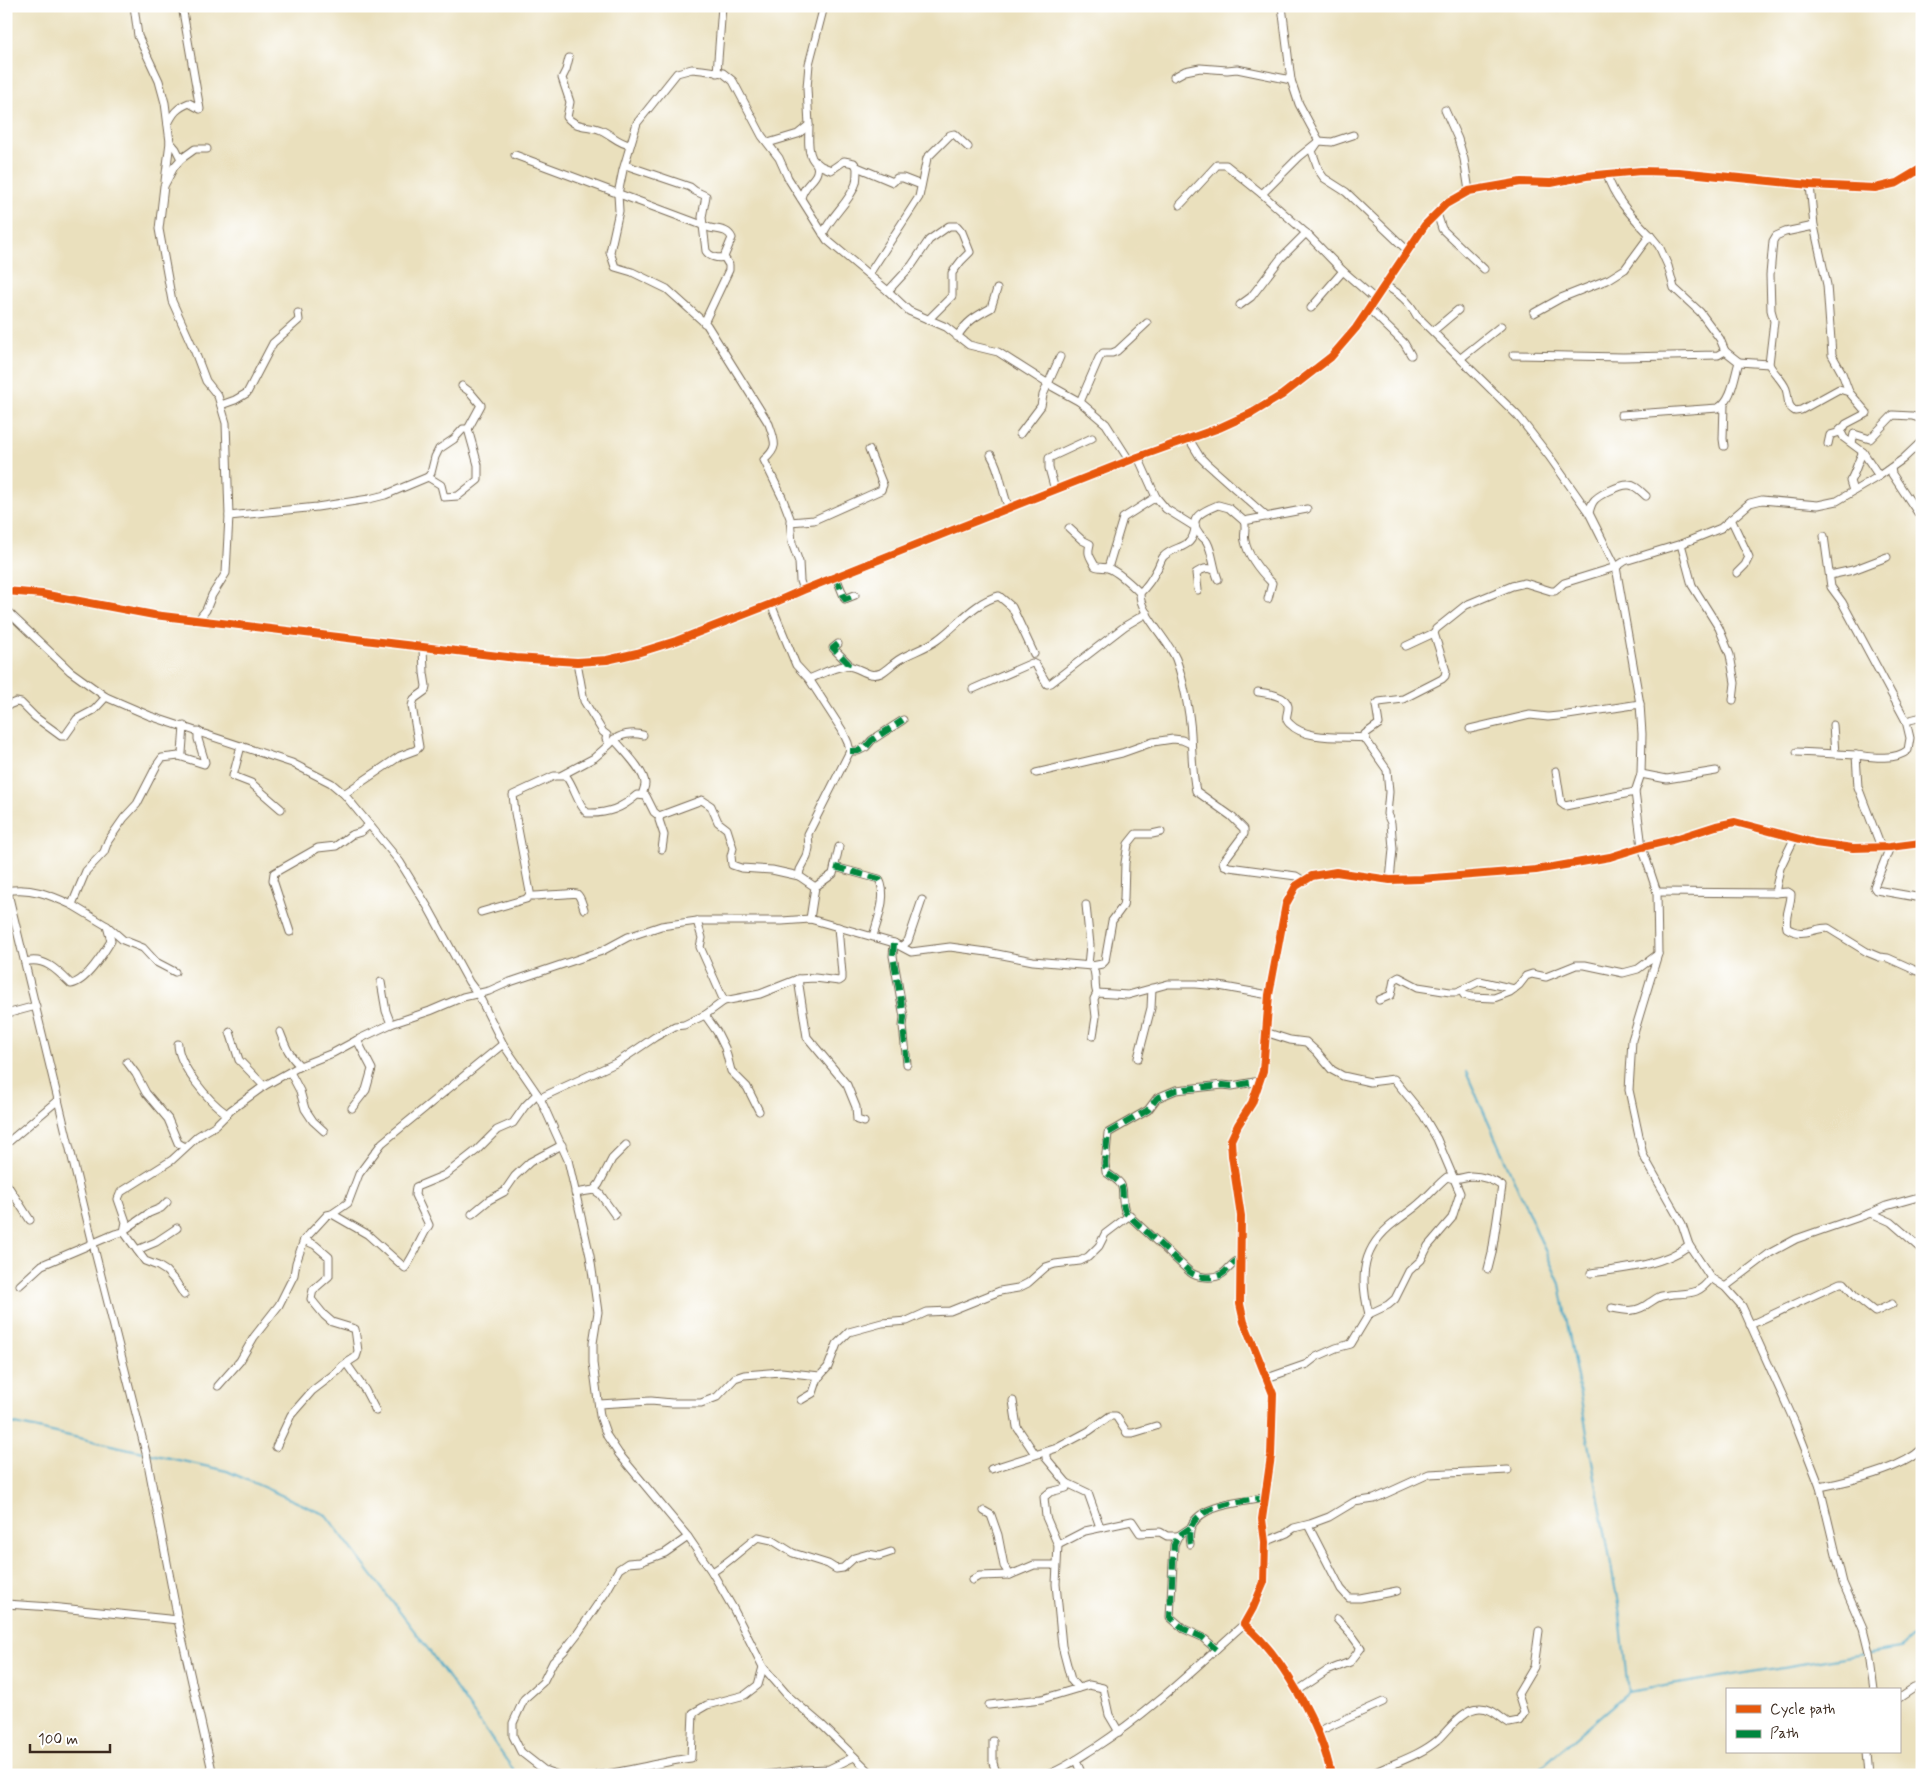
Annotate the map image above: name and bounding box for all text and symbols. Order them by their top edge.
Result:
legend [1726,1688,1900,1754]
text: Cycle path [1770,1700,1835,1720]
scale bar [30,1721,110,1753]
text: Path [1770,1724,1799,1744]
text: 100 m [38,1730,78,1750]

